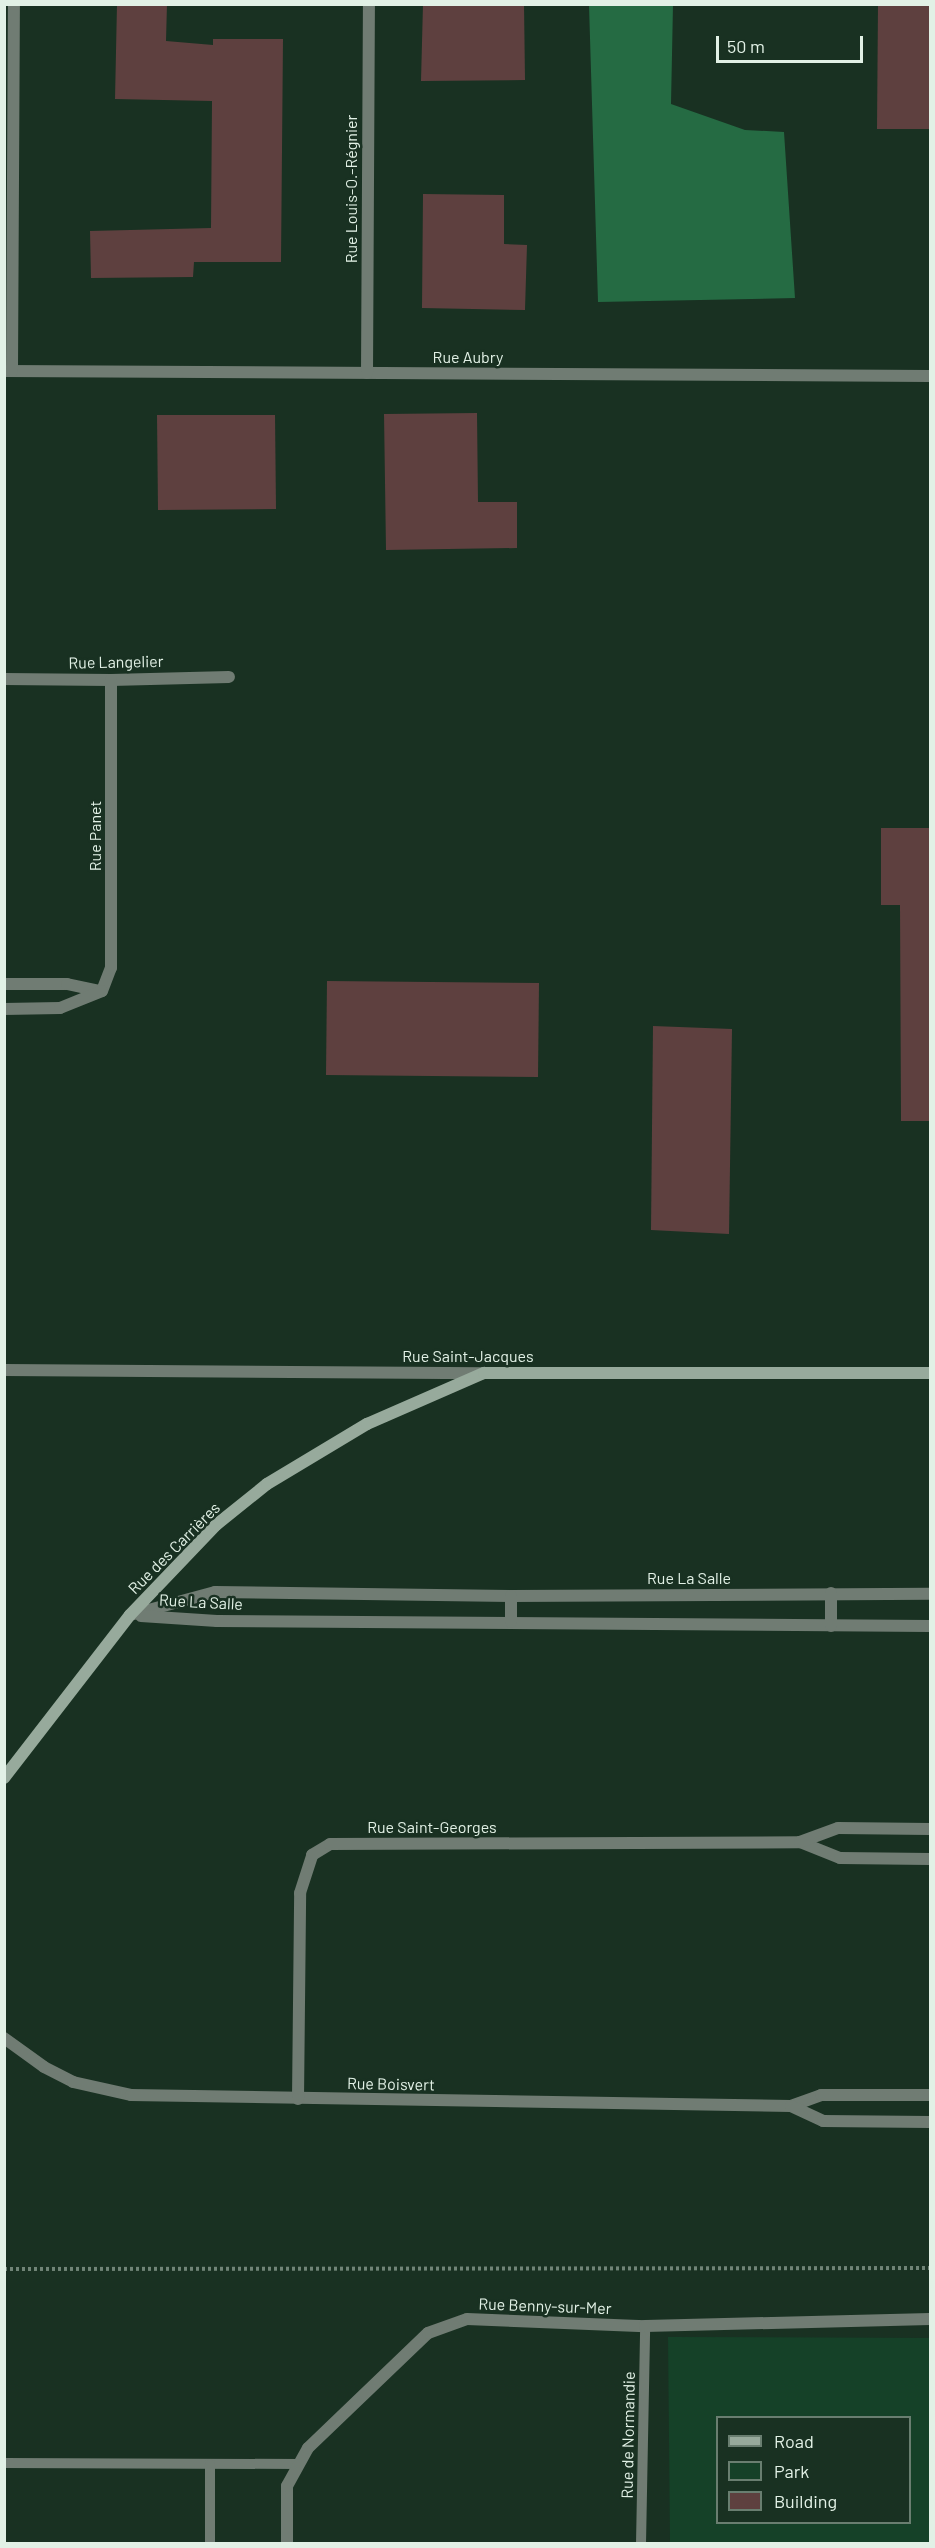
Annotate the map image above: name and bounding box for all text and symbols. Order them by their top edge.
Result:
scale bar [719,24,866,62]
text: 50 m [727,35,765,57]
street label: Rue Louis-O.-Régnier [341,115,361,263]
street label: Rue Aubry [433,347,503,367]
street label: Rue Langelier [68,652,164,672]
street label: Rue Panet [85,801,105,871]
street label: Rue Saint-Jacques [402,1346,534,1366]
street label: Rue des Carrières [124,1498,224,1598]
street label: Rue La Salle [647,1568,731,1588]
street label: Rue La Salle [159,1590,243,1614]
street label: Rue Saint-Georges [367,1817,497,1837]
street label: Rue Boisvert [347,2074,435,2094]
street label: Rue Benny-sur-Mer [478,2294,612,2318]
street label: Rue de Normandie [617,2371,639,2499]
legend [716,2416,911,2524]
text: Road [774,2430,814,2452]
text: Park [774,2460,809,2482]
text: Building [774,2490,837,2512]

